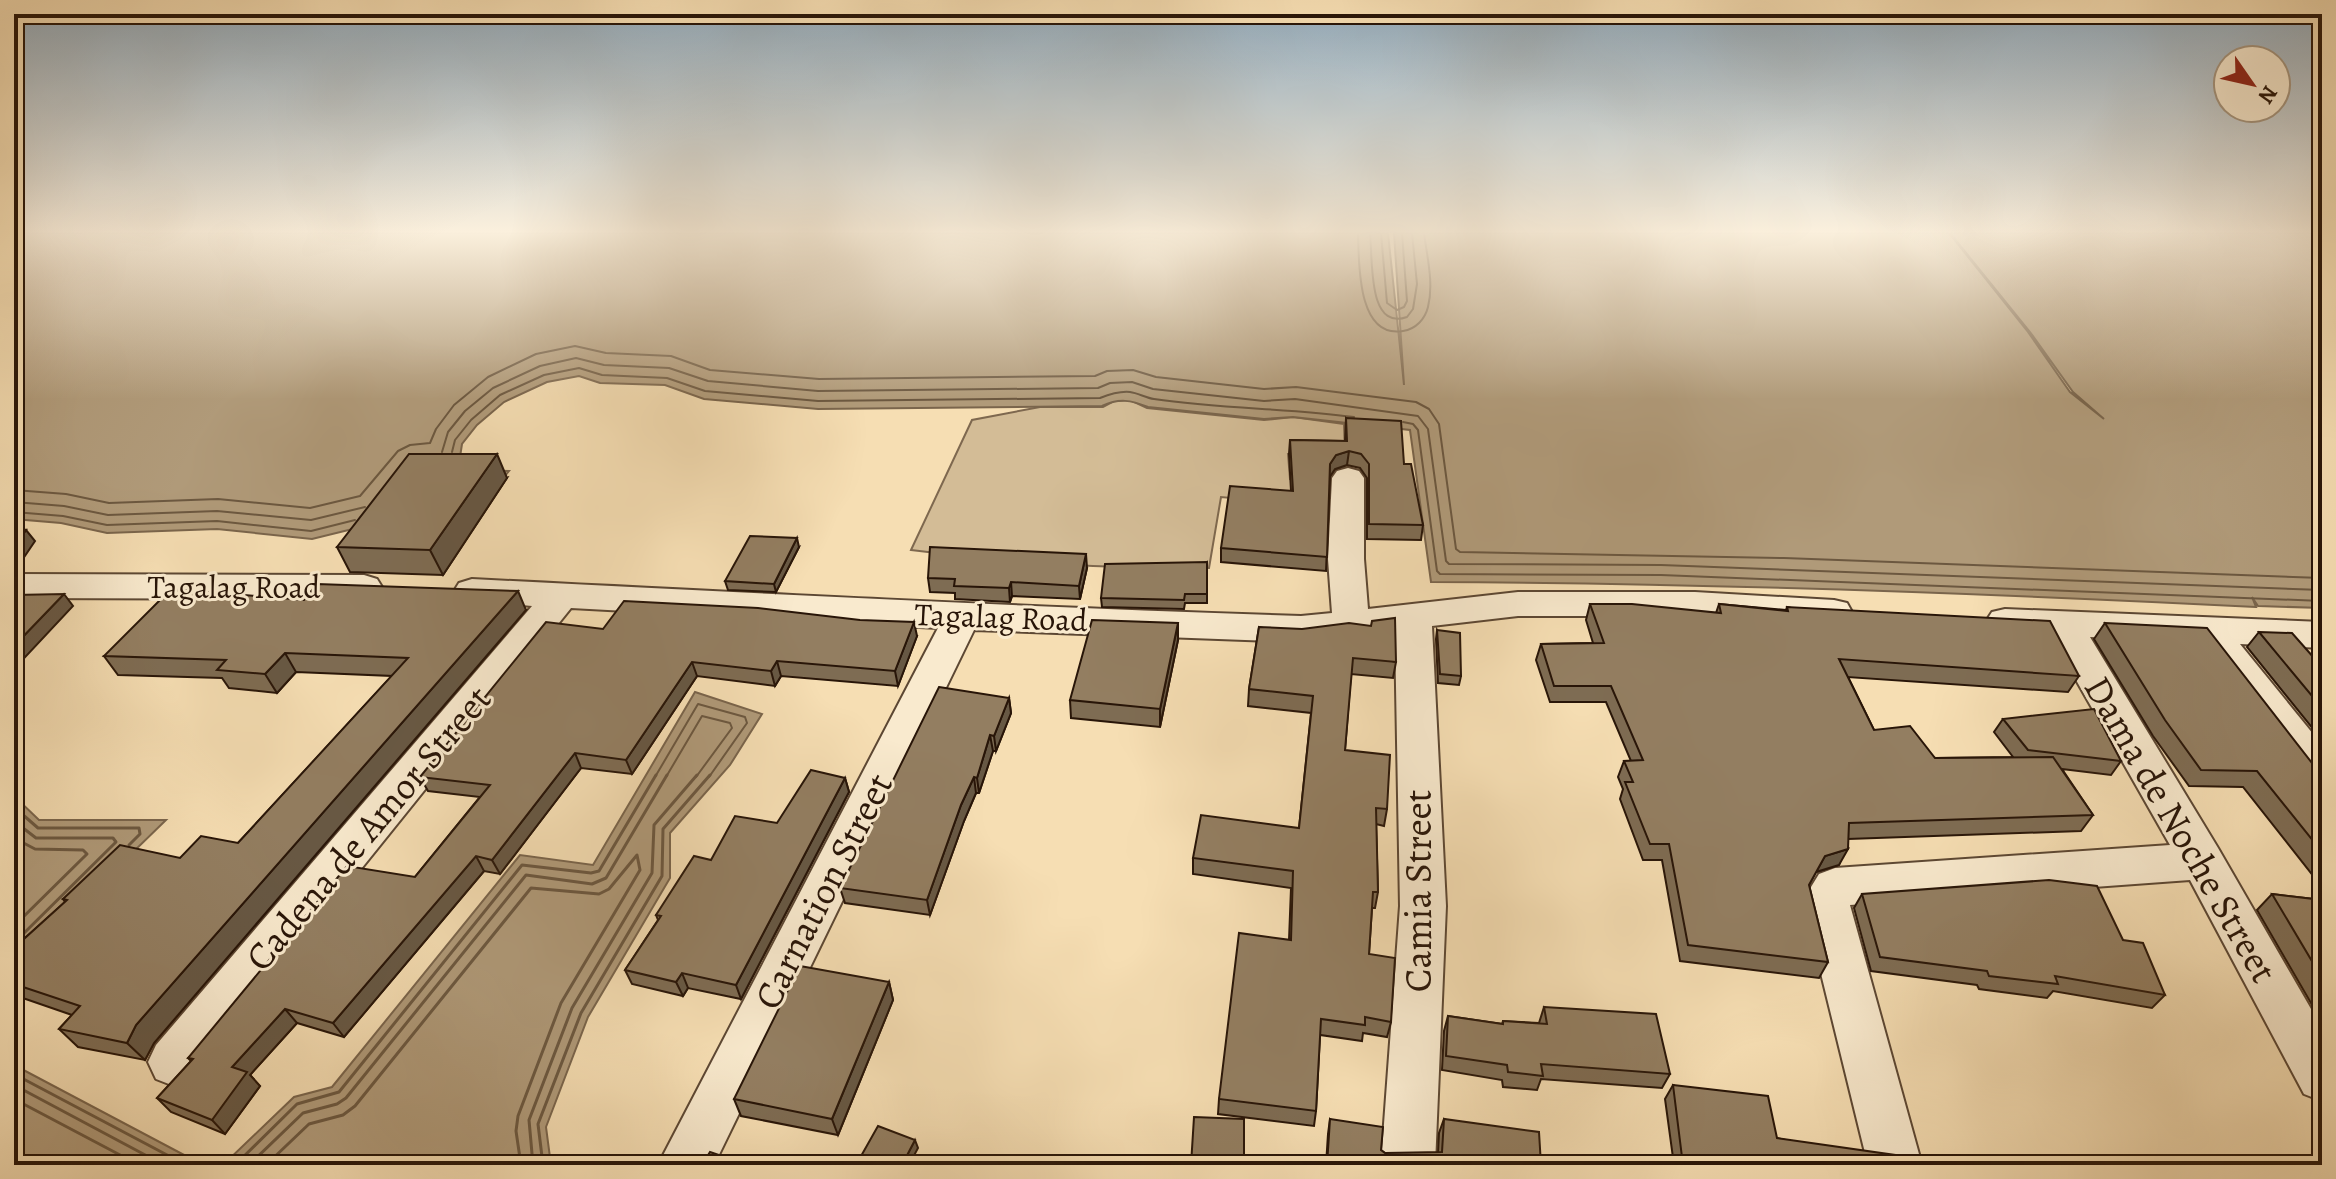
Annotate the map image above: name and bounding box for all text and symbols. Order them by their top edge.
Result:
north arrow [2212,44,2292,124]
text: N [2251,80,2285,110]
street label: Tagalag Road [147,565,321,609]
street label: Tagalag Road [914,592,1089,642]
street label: Dama de Noche Street [2072,666,2290,992]
street label: Cadena de Amor Street [233,674,503,982]
street label: Carnation Street [741,764,905,1018]
street label: Camia Street [1392,790,1444,992]

